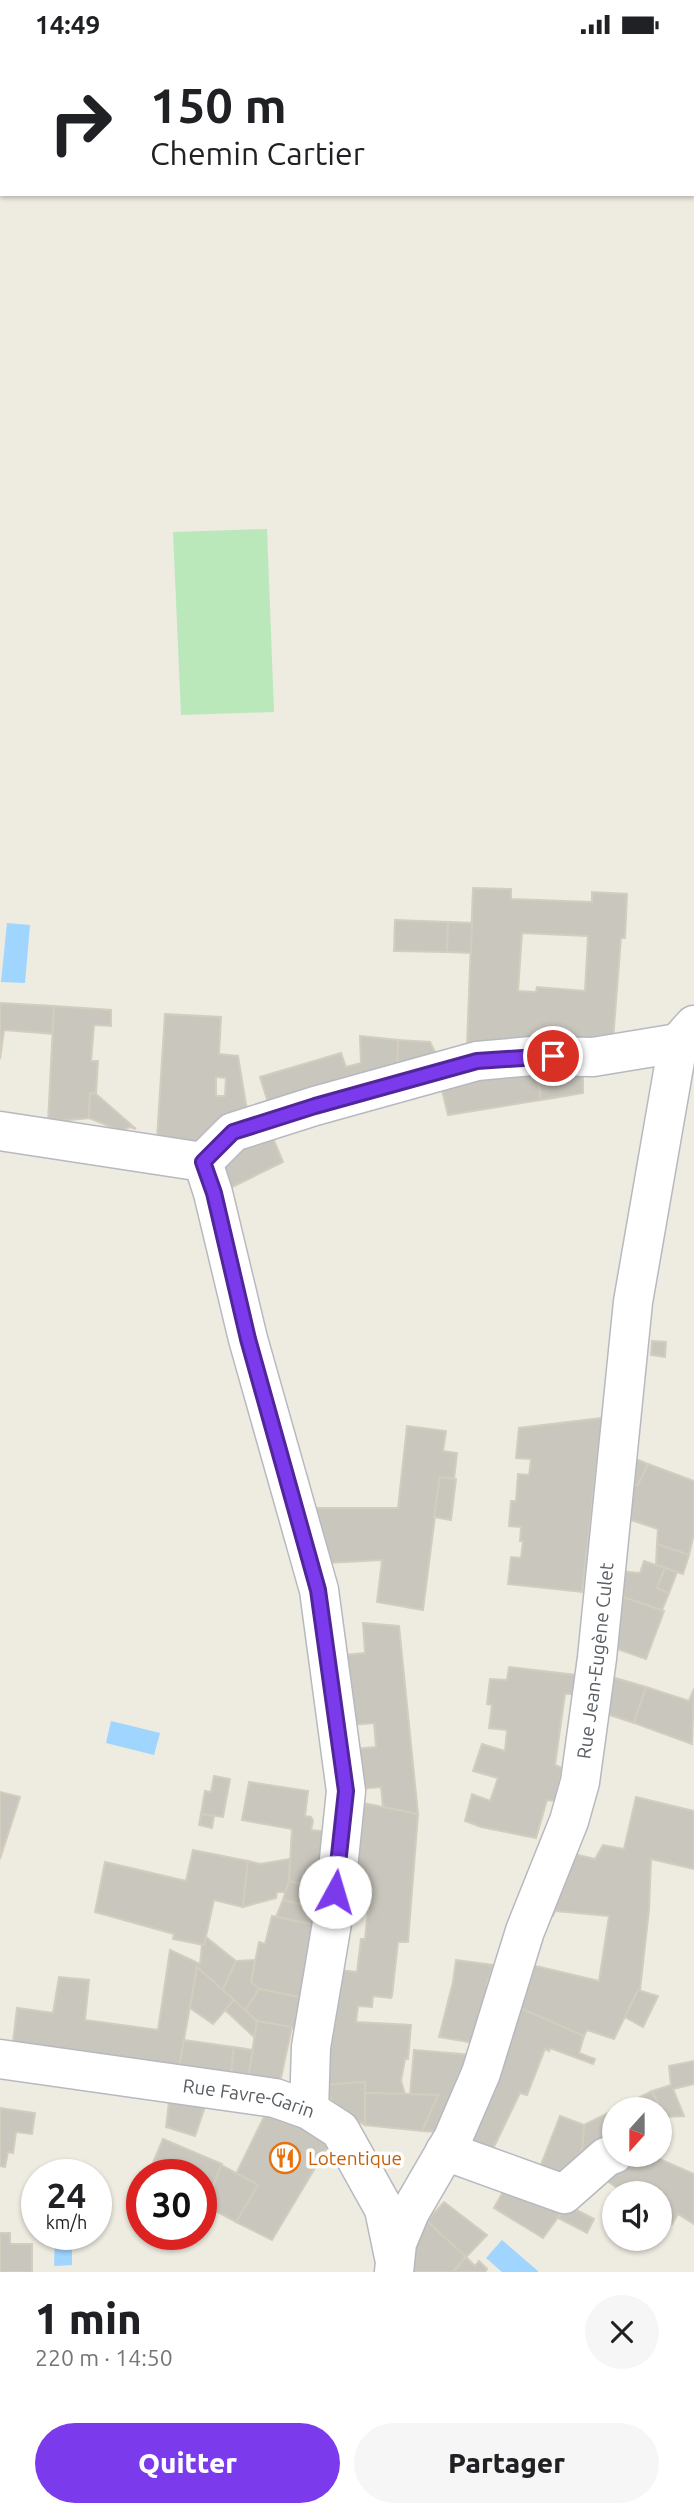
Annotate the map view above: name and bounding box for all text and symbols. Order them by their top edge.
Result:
text: 14:49 [35,10,100,39]
icon: right [35,77,126,168]
text: 150 m [150,77,287,132]
text: Chemin Cartier [150,135,365,171]
pin [523,1026,583,1086]
icon: arrive [534,1037,572,1075]
street label: Rue Jean-Eugène Culet [572,1561,618,1760]
position arrow [298,1855,372,1929]
street label: Rue Favre-Garin [182,2074,318,2122]
north arrow [602,2097,672,2167]
map controls [602,2097,672,2251]
restaurant icon: Lotentique [268,2141,302,2175]
place label: Lotentique [308,2147,402,2169]
speed limit sign: 30 [126,2159,217,2250]
text: 24 [47,2175,86,2215]
button: sound [602,2181,672,2251]
text: km/h [46,2212,87,2232]
text: 1 min [35,2295,142,2342]
button: close [585,2295,659,2369]
text: 220 m · 14:50 [35,2345,173,2370]
button: Quitter [35,2423,340,2503]
button: Partager [354,2423,659,2503]

